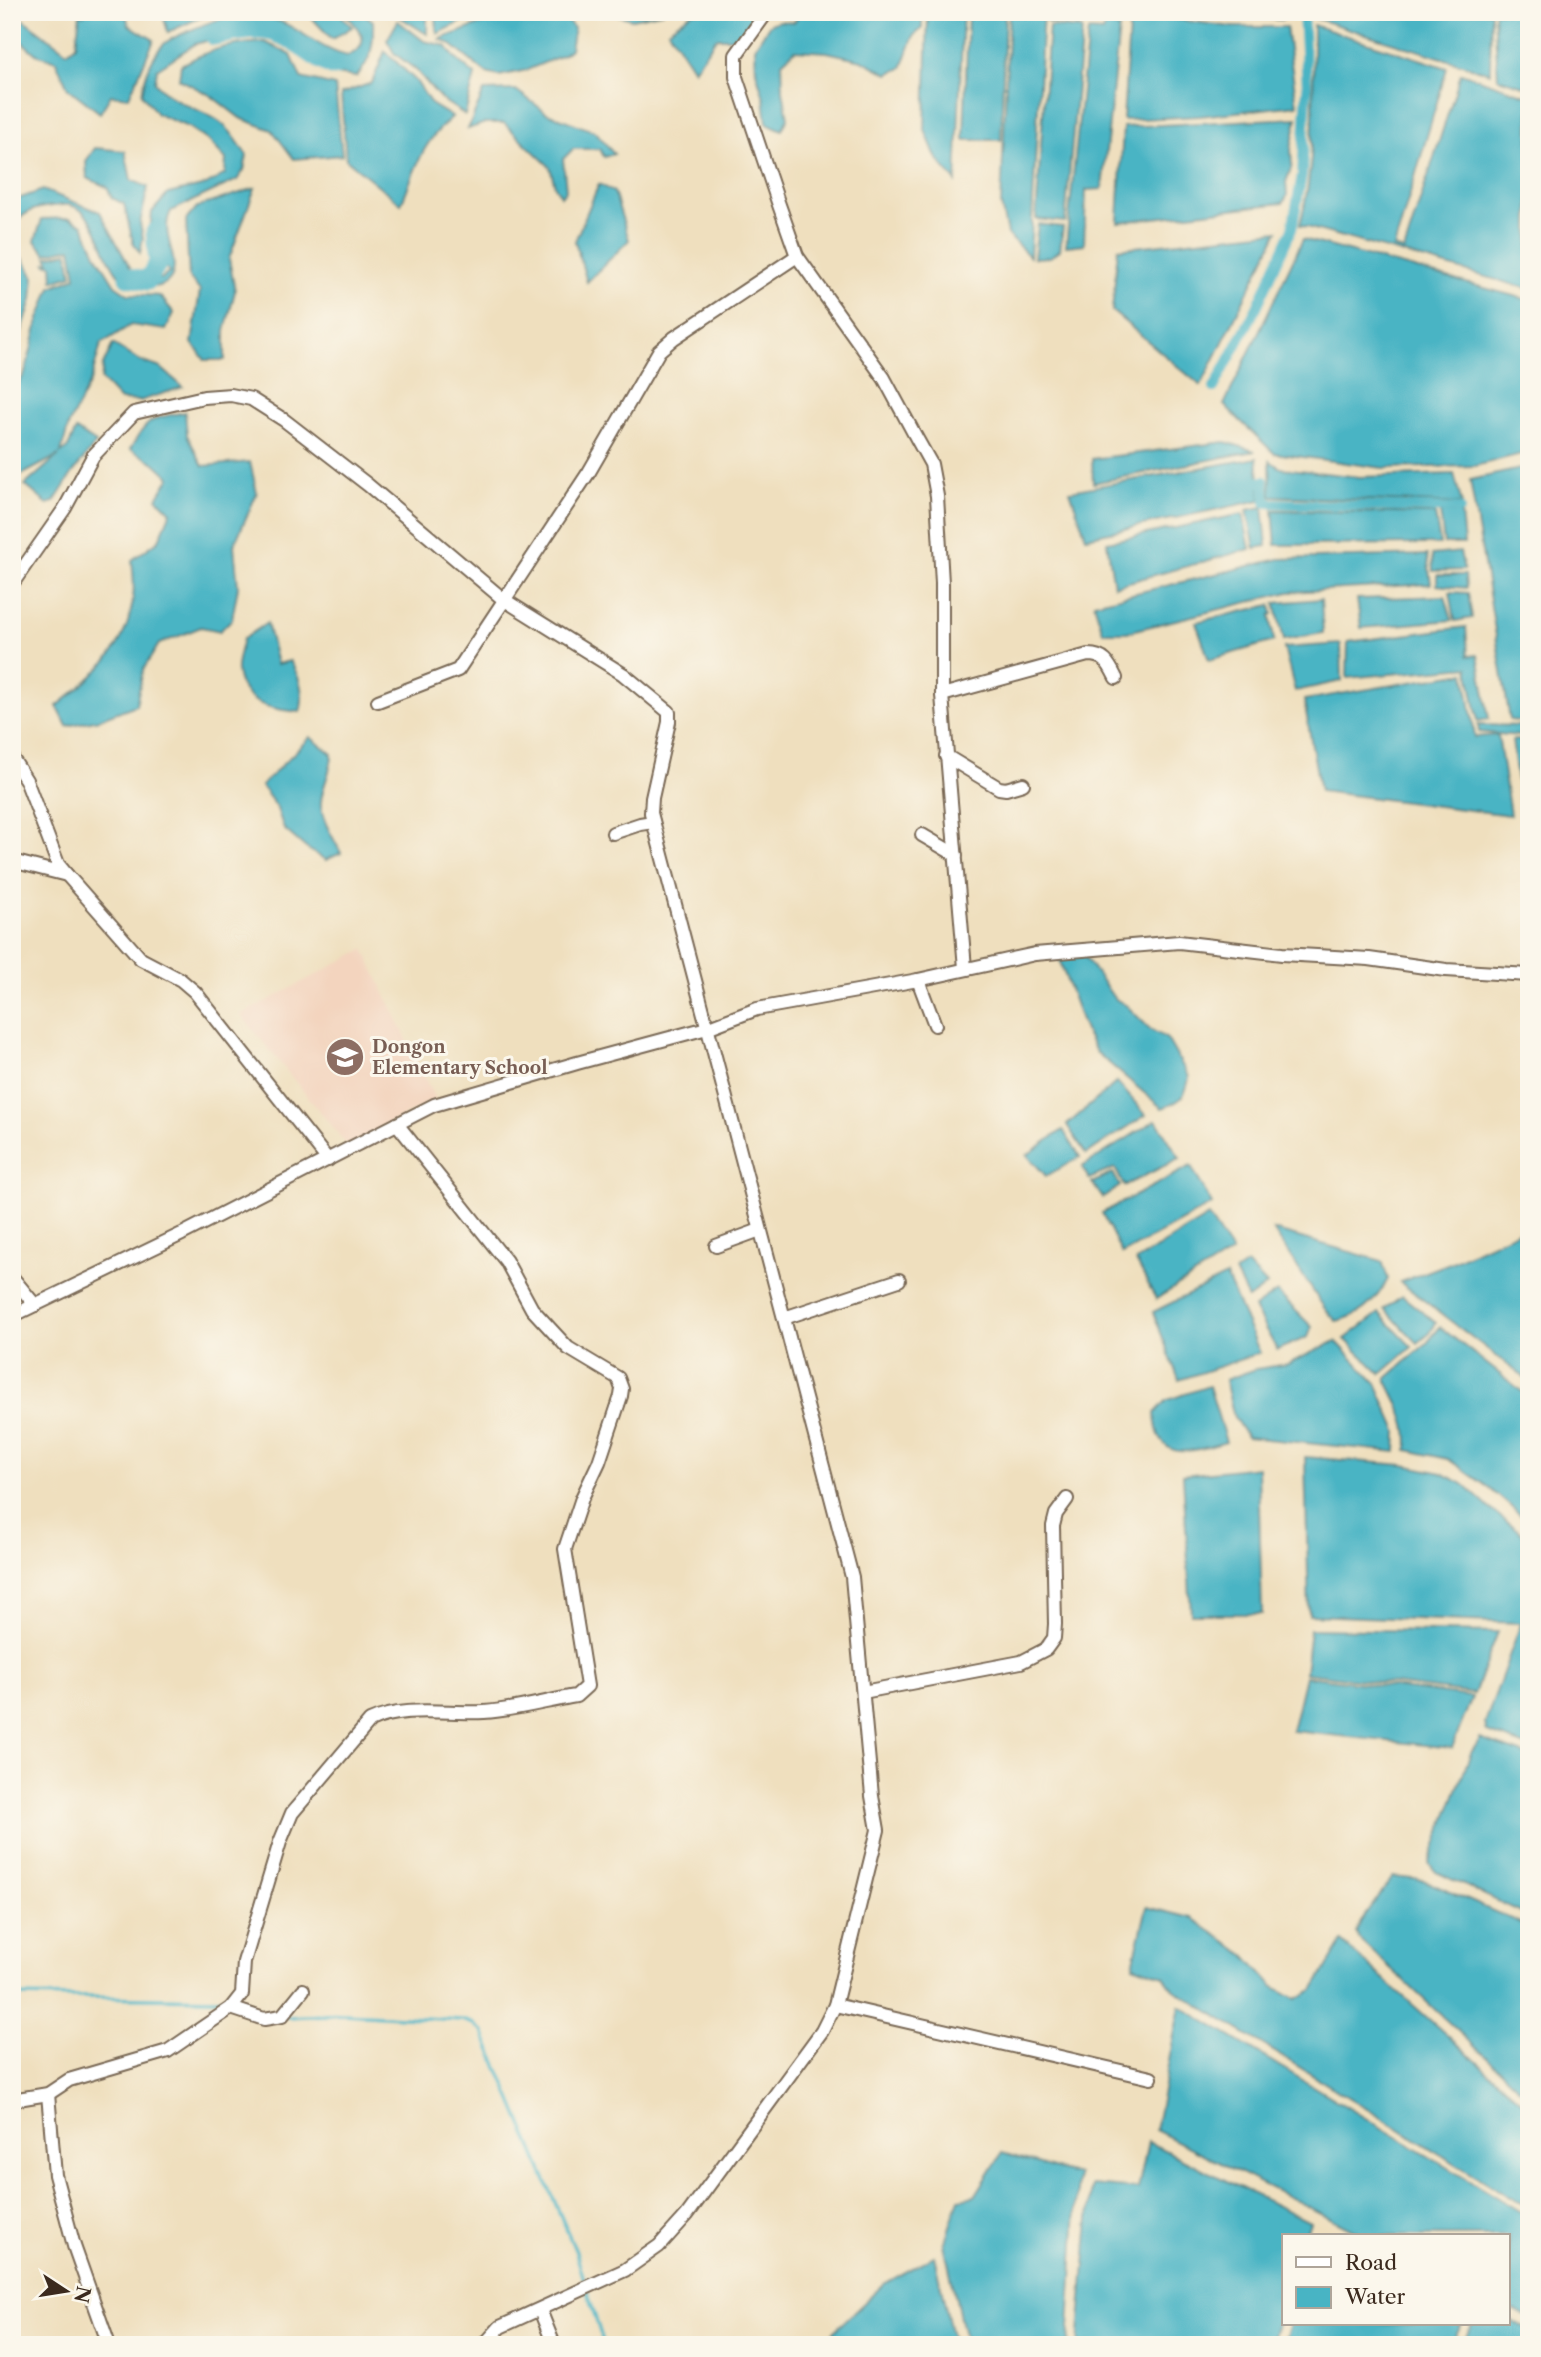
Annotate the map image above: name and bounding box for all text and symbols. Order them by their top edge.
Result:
school or university icon: Dongon Elementary School [324,1036,366,1078]
place label: Dongon Elementary School [372,1036,548,1079]
legend [1282,2234,1510,2326]
text: Road [1345,2250,1397,2275]
north arrow [32,2256,102,2326]
text: N [69,2284,95,2305]
text: Water [1344,2284,1405,2309]

